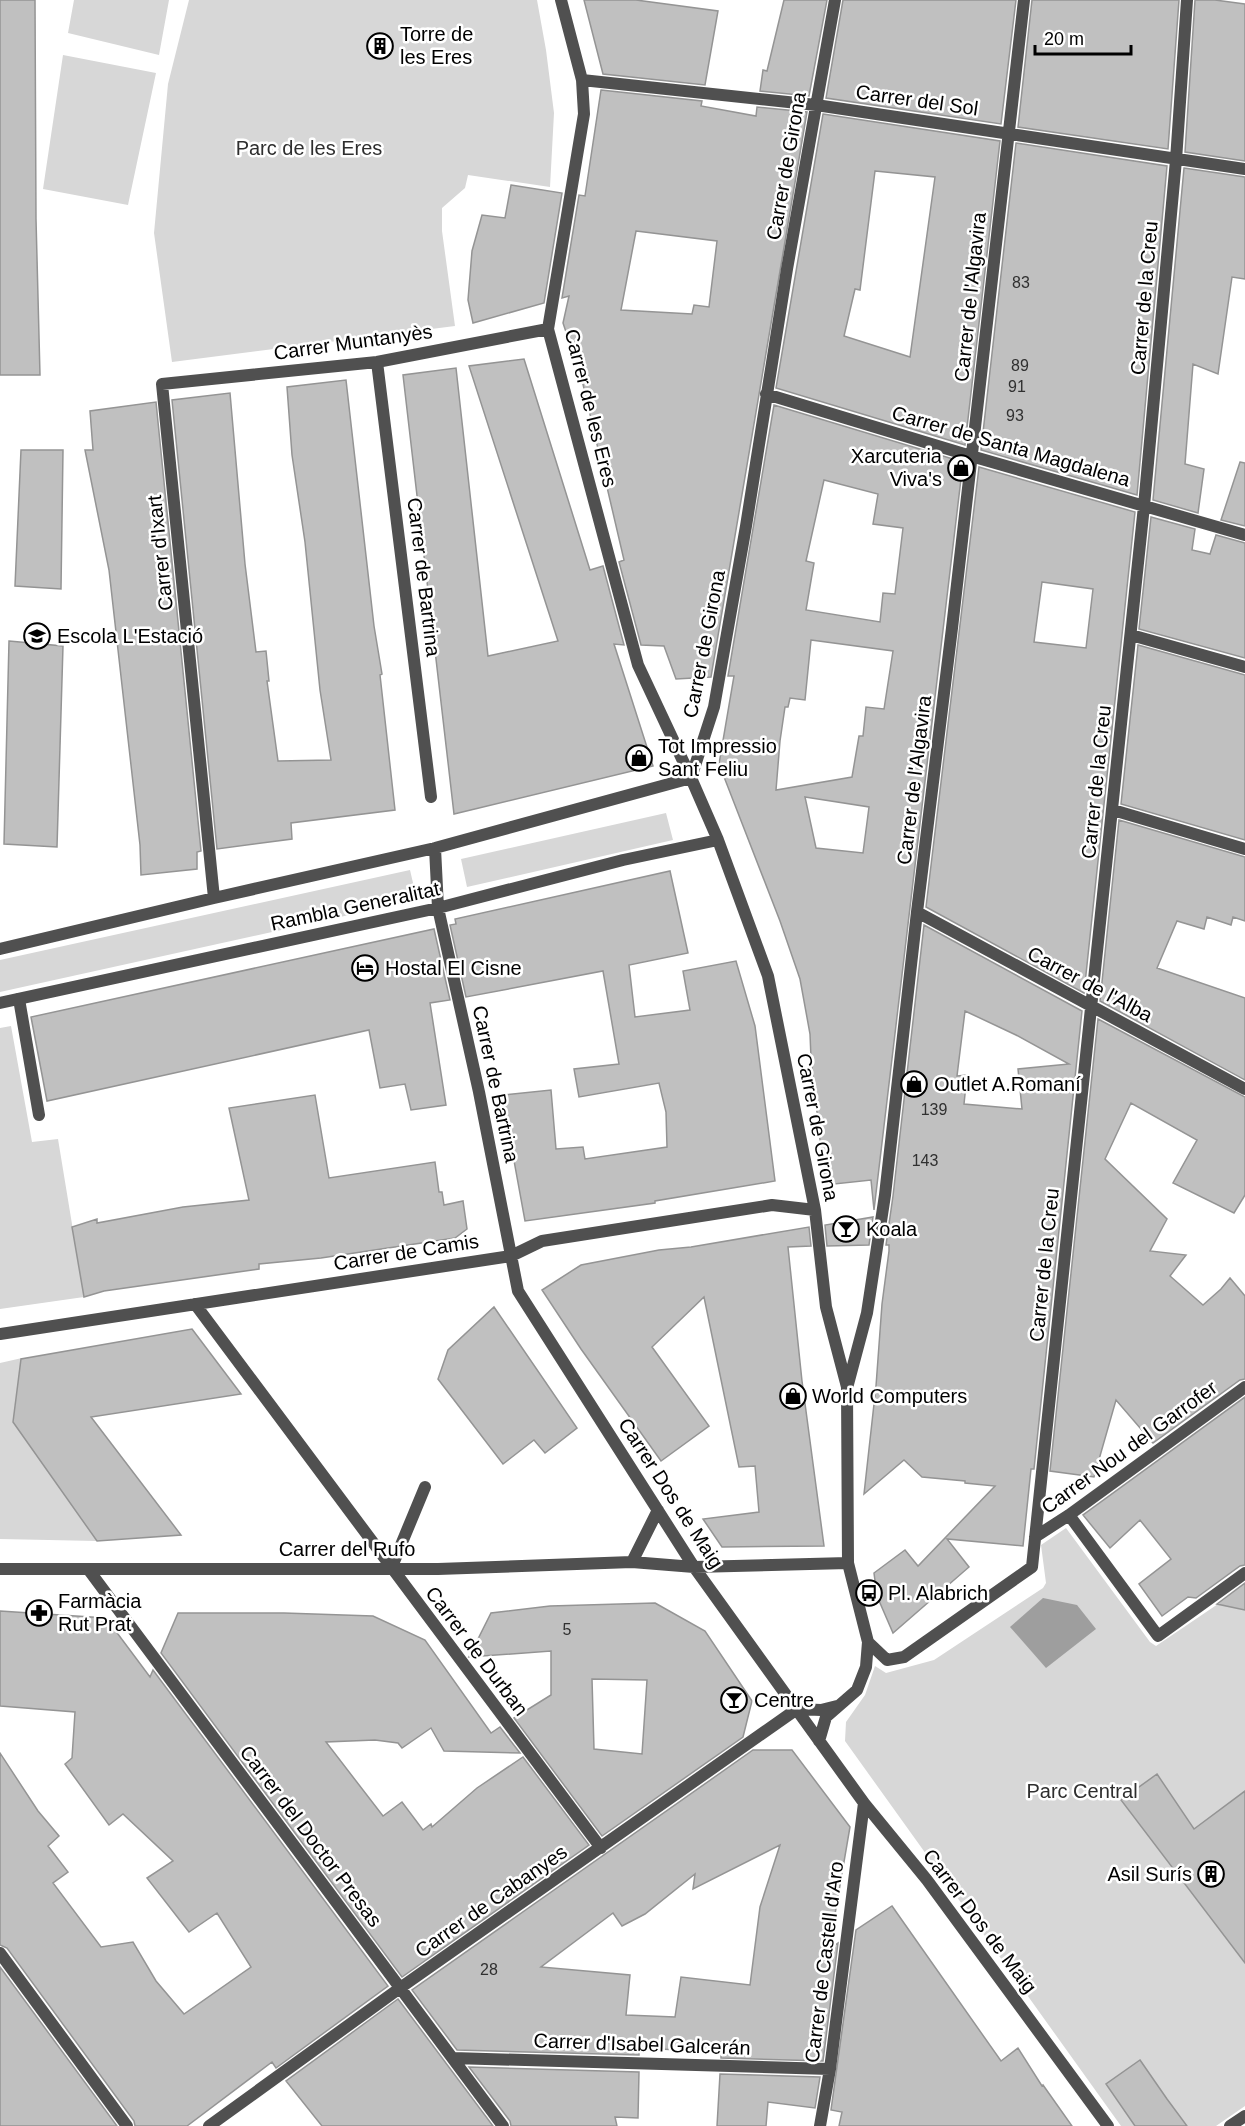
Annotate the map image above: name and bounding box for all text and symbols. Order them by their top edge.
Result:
scale bar [1035,18,1131,56]
place label: Torre de les Eres [400,23,473,68]
text: 20 m [1044,29,1084,49]
building icon: Torre de les Eres [365,31,395,61]
street label: Carrer del Sol [854,81,980,119]
street label: Carrer de Girona [762,89,810,242]
park label: Parc de les Eres [236,137,382,159]
street label: Carrer de l'Algavira [950,210,990,383]
street label: Carrer de la Creu [1126,220,1162,376]
house number: 83 [1012,274,1030,291]
street label: Carrer Muntanyès [272,320,434,364]
street label: Carrer de les Eres [561,327,621,489]
house number: 89 [1011,357,1029,374]
house number: 91 [1008,378,1026,395]
street label: Carrer de Santa Magdalena [889,401,1133,491]
house number: 93 [1006,407,1024,424]
place label: Xarcuteria Viva's [851,445,943,490]
shop icon: Xarcuteria Viva's [946,453,976,483]
street label: Carrer d'Ixart [143,494,177,612]
street label: Carrer de Bartrina [403,496,445,659]
street label: Carrer de Girona [679,567,729,720]
school or university icon: Escola L'Estació [22,621,52,651]
place label: Escola L'Estació [57,625,203,647]
street label: Carrer de l'Algavira [893,693,935,866]
street label: Carrer de la Creu [1077,704,1115,860]
place label: Tot Impressio Sant Feliu [658,735,777,780]
shop icon: Tot Impressio Sant Feliu [624,743,654,773]
street label: Rambla Generalitat [268,877,442,935]
street label: Carrer de l'Alba [1024,942,1157,1027]
hotel icon: Hostal El Cisne [350,953,380,983]
place label: Hostal El Cisne [385,957,522,979]
street label: Carrer de Bartrina [469,1003,524,1165]
street label: Carrer de Girona [793,1051,843,1204]
shop icon: Outlet A.Romaní [899,1069,929,1099]
place label: Outlet A.Romaní [934,1073,1081,1095]
house number: 139 [921,1101,947,1118]
house number: 143 [912,1152,938,1169]
street label: Carrer de la Creu [1025,1187,1063,1343]
bar icon: Koala [831,1214,861,1244]
place label: Koala [866,1218,918,1240]
street label: Carrer de Camis [332,1230,480,1274]
street label: Carrer Nou del Garrofer [1037,1376,1221,1518]
shop icon: World Computers [778,1381,808,1411]
place label: World Computers [812,1385,967,1407]
street label: Carrer Dos de Maig [614,1414,728,1572]
street label: Carrer del Rufo [279,1538,415,1560]
bus stop icon: Pl. Alabrich [854,1578,884,1608]
street label: Carrer de Durban [421,1582,533,1720]
place label: Pl. Alabrich [888,1582,988,1604]
place label: Farmàcia Rut Prat [58,1590,142,1635]
pharmacy icon: Farmàcia Rut Prat [24,1598,54,1628]
house number: 5 [563,1621,572,1638]
bar icon: Centre [719,1685,749,1715]
place label: Centre [754,1689,814,1711]
street label: Carrer del Doctor Presas [236,1741,386,1931]
park label: Parc Central [1026,1780,1138,1802]
street label: Carrer de Cabanyes [411,1840,571,1962]
street label: Carrer Dos de Maig [919,1845,1041,1997]
building icon: Asil Surís [1196,1859,1226,1889]
street label: Carrer de Castell d'Aro [801,1860,847,2064]
place label: Asil Surís [1108,1863,1192,1885]
house number: 28 [480,1961,498,1978]
street label: Carrer d'Isabel Galcerán [533,2029,751,2059]

